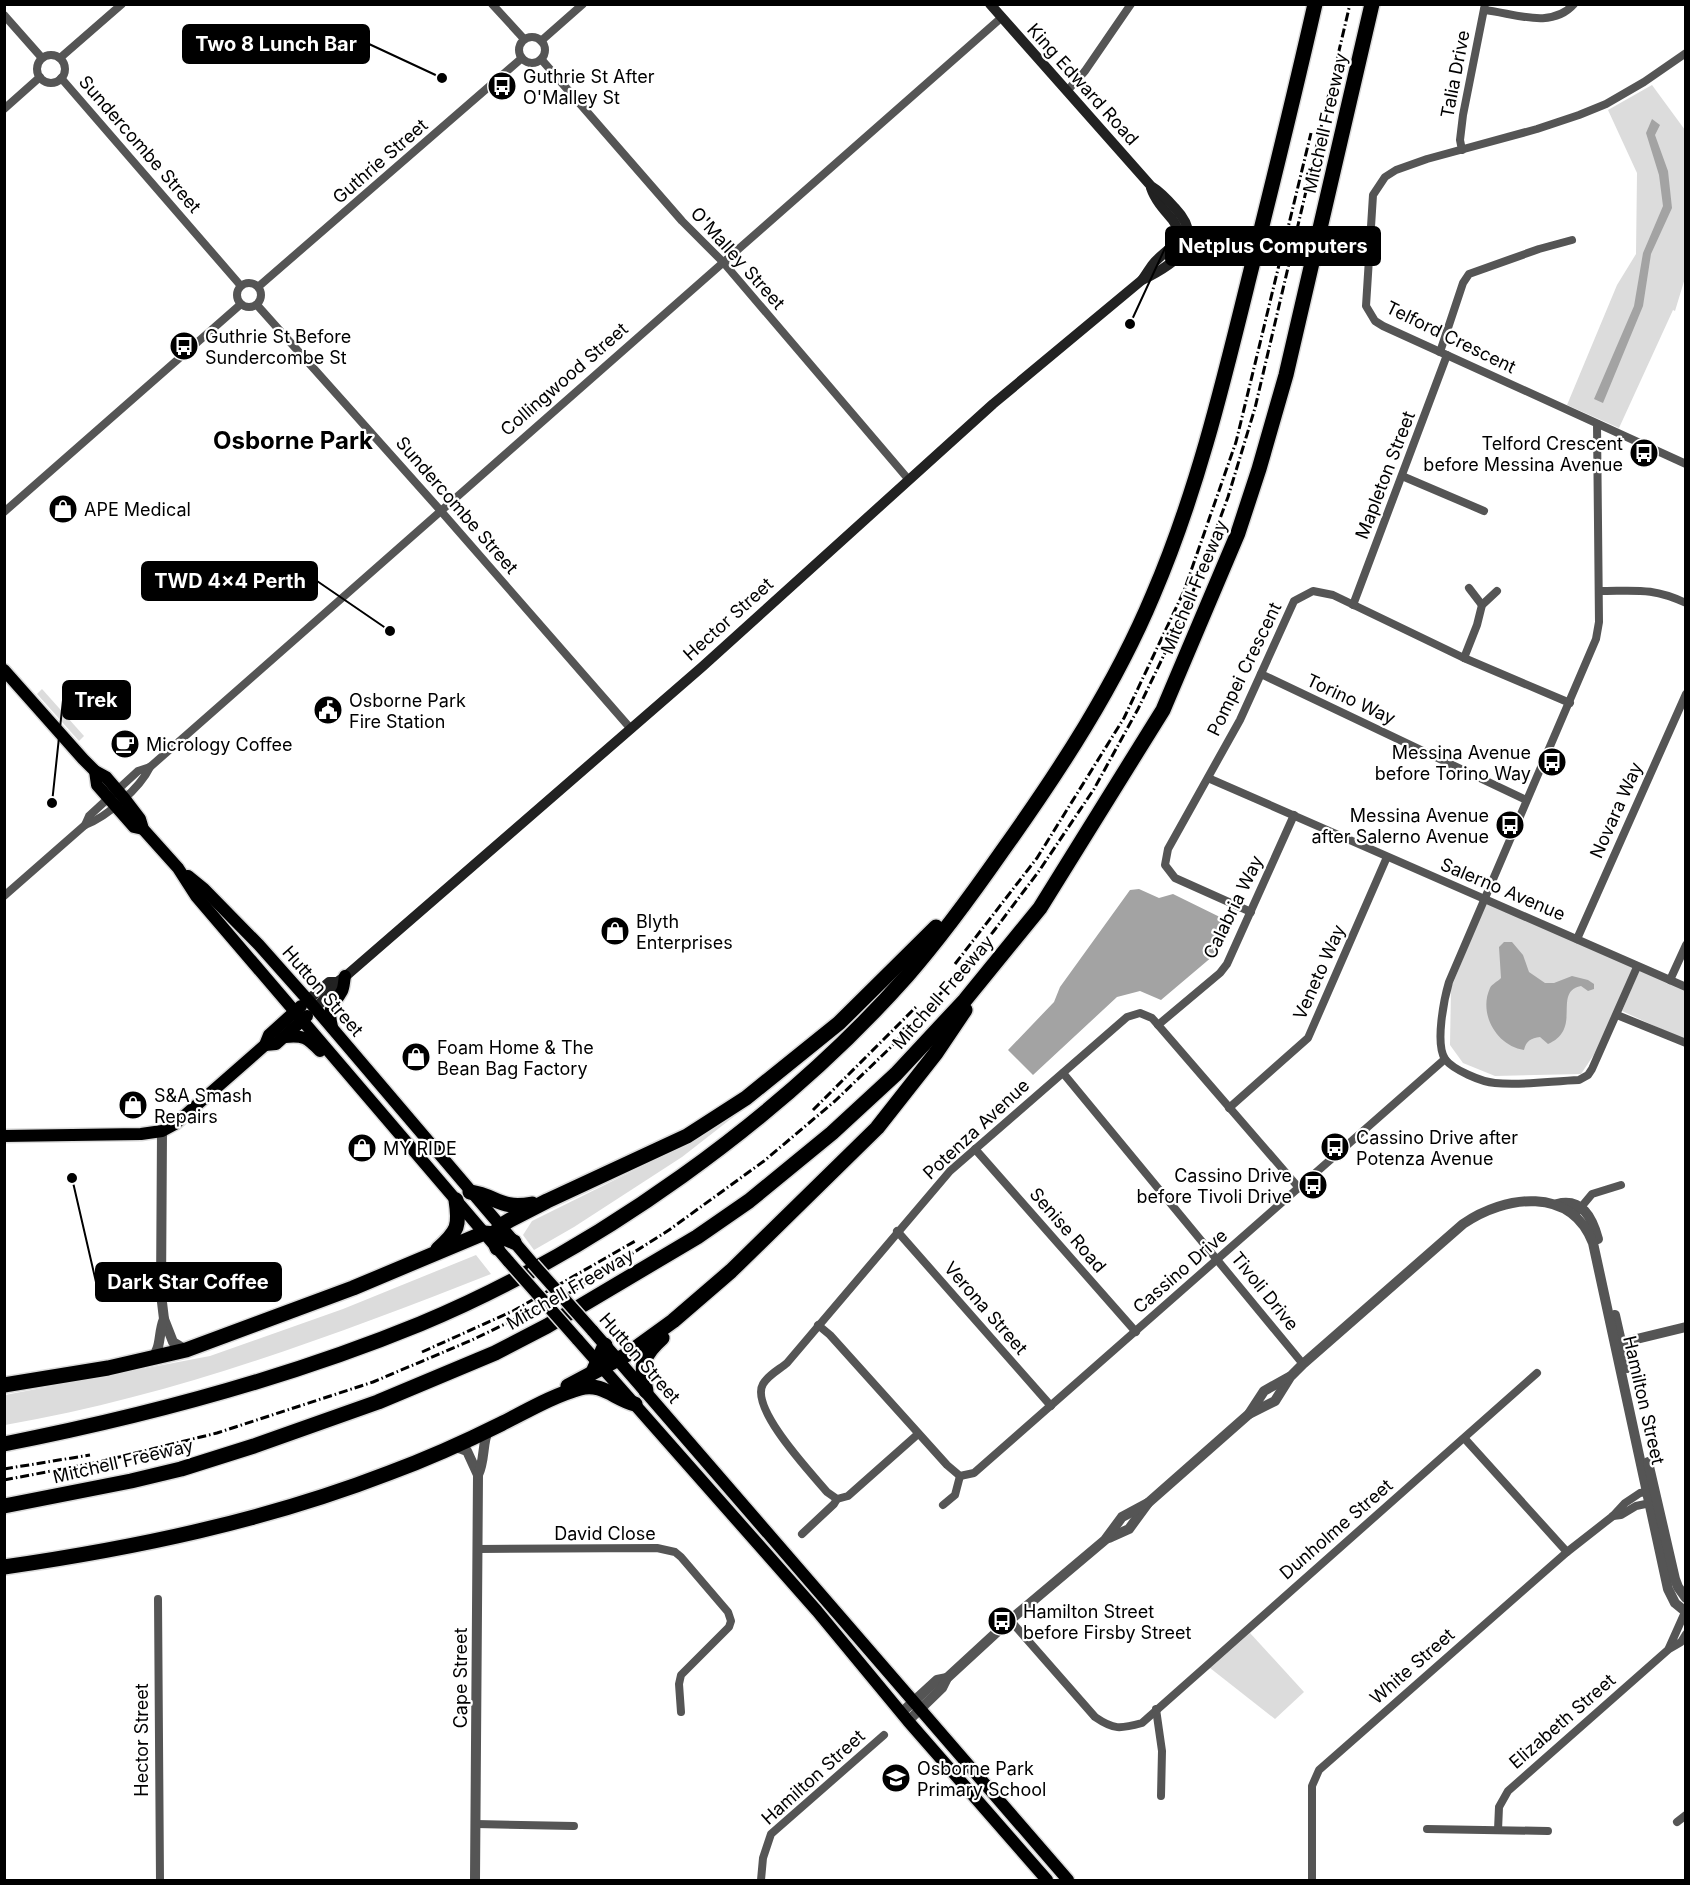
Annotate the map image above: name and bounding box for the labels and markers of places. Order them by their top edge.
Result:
callout: Two 8 Lunch Bar [183,25,369,63]
place label: Guthrie St After O'Malley St [523,66,655,108]
bus stop icon: Guthrie St After O'Malley St [486,70,518,102]
callout: Netplus Computers [1166,227,1380,265]
place label: Guthrie St Before Sundercombe St [205,326,351,368]
bus stop icon: Guthrie St Before Sundercombe St [168,330,200,362]
place label: Telford Crescent before Messina Avenue [1423,433,1623,475]
bus stop icon: Telford Crescent before Messina Avenue [1628,437,1660,469]
shop icon: APE Medical [47,493,79,525]
place label: APE Medical [84,499,191,520]
callout: TWD 4x4 Perth [142,562,317,600]
callout: Trek [63,681,130,719]
place label: Osborne Park Fire Station [349,690,466,732]
public building icon: Osborne Park Fire Station [312,694,344,726]
cafe icon: Micrology Coffee [109,728,141,760]
place label: Micrology Coffee [146,734,293,755]
place label: Messina Avenue before Torino Way [1375,742,1531,784]
bus stop icon: Messina Avenue before Torino Way [1536,746,1568,778]
place label: Messina Avenue after Salerno Avenue [1312,805,1489,847]
bus stop icon: Messina Avenue after Salerno Avenue [1494,809,1526,841]
place label: Blyth Enterprises [636,911,733,953]
shop icon: Blyth Enterprises [599,915,631,947]
place label: Foam Home & The Bean Bag Factory [437,1037,594,1079]
shop icon: Foam Home & The Bean Bag Factory [400,1041,432,1073]
place label: S&A Smash Repairs [154,1085,252,1127]
shop icon: S&A Smash Repairs [117,1089,149,1121]
place label: Cassino Drive after Potenza Avenue [1356,1127,1518,1169]
bus stop icon: Cassino Drive after Potenza Avenue [1319,1131,1351,1163]
shop icon: MY RIDE [346,1132,378,1164]
place label: MY RIDE [383,1138,457,1159]
place label: Cassino Drive before Tivoli Drive [1137,1165,1292,1207]
bus stop icon: Cassino Drive before Tivoli Drive [1297,1169,1329,1201]
callout: Dark Star Coffee [96,1263,281,1301]
place label: Hamilton Street before Firsby Street [1023,1601,1191,1643]
bus stop icon: Hamilton Street before Firsby Street [986,1605,1018,1637]
place label: Osborne Park Primary School [917,1758,1046,1800]
school or university icon: Osborne Park Primary School [880,1762,912,1794]

